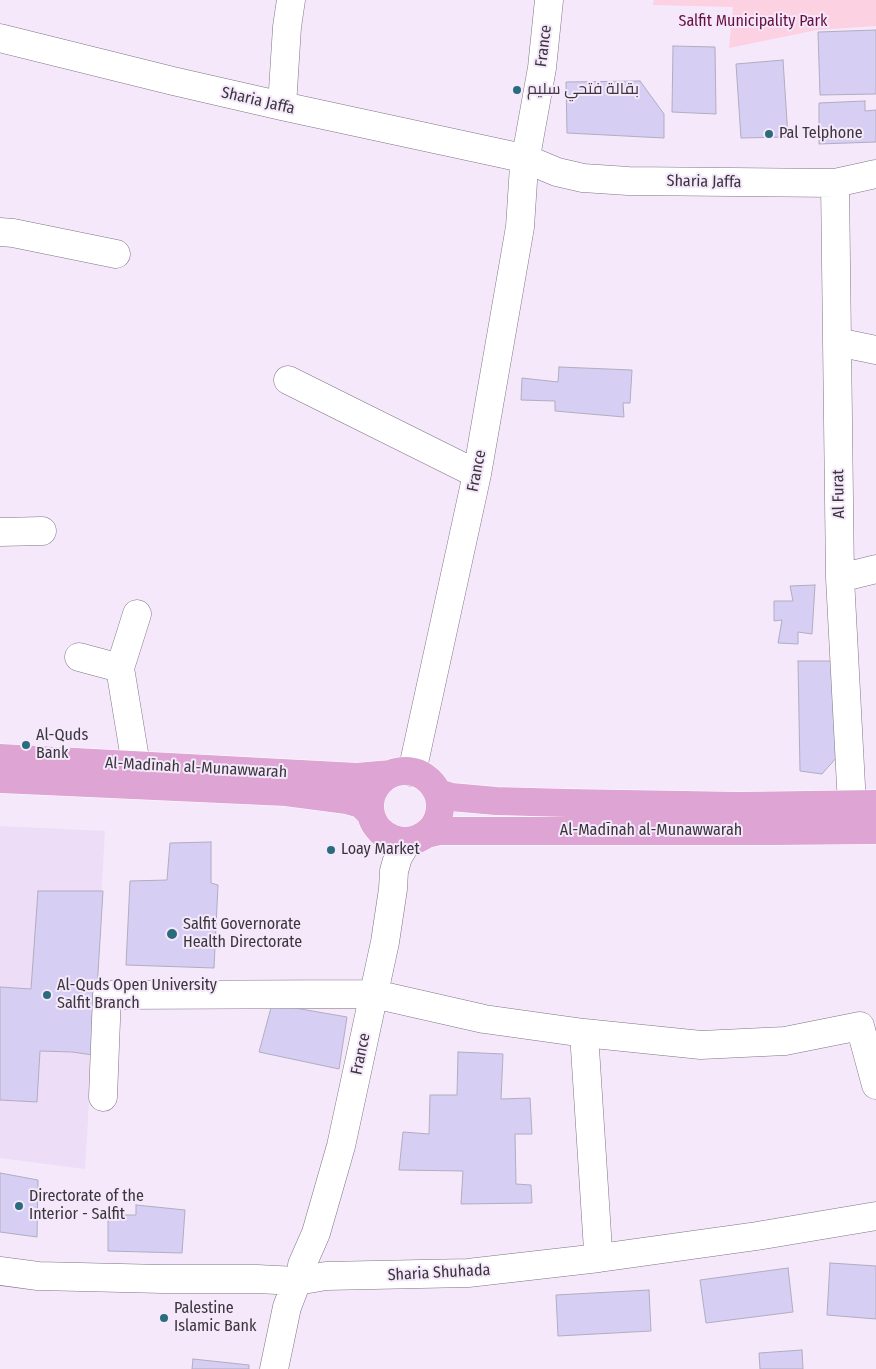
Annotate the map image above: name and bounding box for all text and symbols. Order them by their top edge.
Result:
park label: Salfit Municipality Park [678,12,828,32]
street label: France [532,24,556,68]
place label: بقالة فتحي سليم [527,80,639,100]
street label: Sharia Jaffa [219,83,297,119]
marker: بقالة فتحي سليم [511,84,523,96]
place label: Pal Telphone [779,124,863,144]
marker: Pal Telphone [763,128,775,140]
street label: Sharia Jaffa [666,172,742,192]
street label: France [464,448,490,494]
street label: Al Furat [829,469,849,519]
place label: Al-Quds Bank [36,726,88,764]
marker: Al-Quds Bank [20,739,32,751]
street label: Al-Madīnah al-Munawwarah [104,754,288,782]
street label: Al-Madīnah al-Munawwarah [560,821,742,841]
place label: Loay Market [341,840,420,860]
marker: Loay Market [325,844,337,856]
place label: Salfit Governorate Health Directorate [183,915,302,953]
marker: Salfit Governorate Health Directorate [165,927,179,941]
place label: Al-Quds Open University Salfit Branch [57,976,217,1014]
marker: Al-Quds Open University Salfit Branch [41,989,53,1001]
street label: France [347,1031,375,1077]
place label: Directorate of the Interior - Salfit [29,1187,144,1225]
marker: Directorate of the Interior - Salfit [13,1200,25,1212]
street label: Sharia Shuhada [387,1261,491,1285]
place label: Palestine Islamic Bank [174,1299,256,1337]
marker: Palestine Islamic Bank [158,1312,170,1324]

